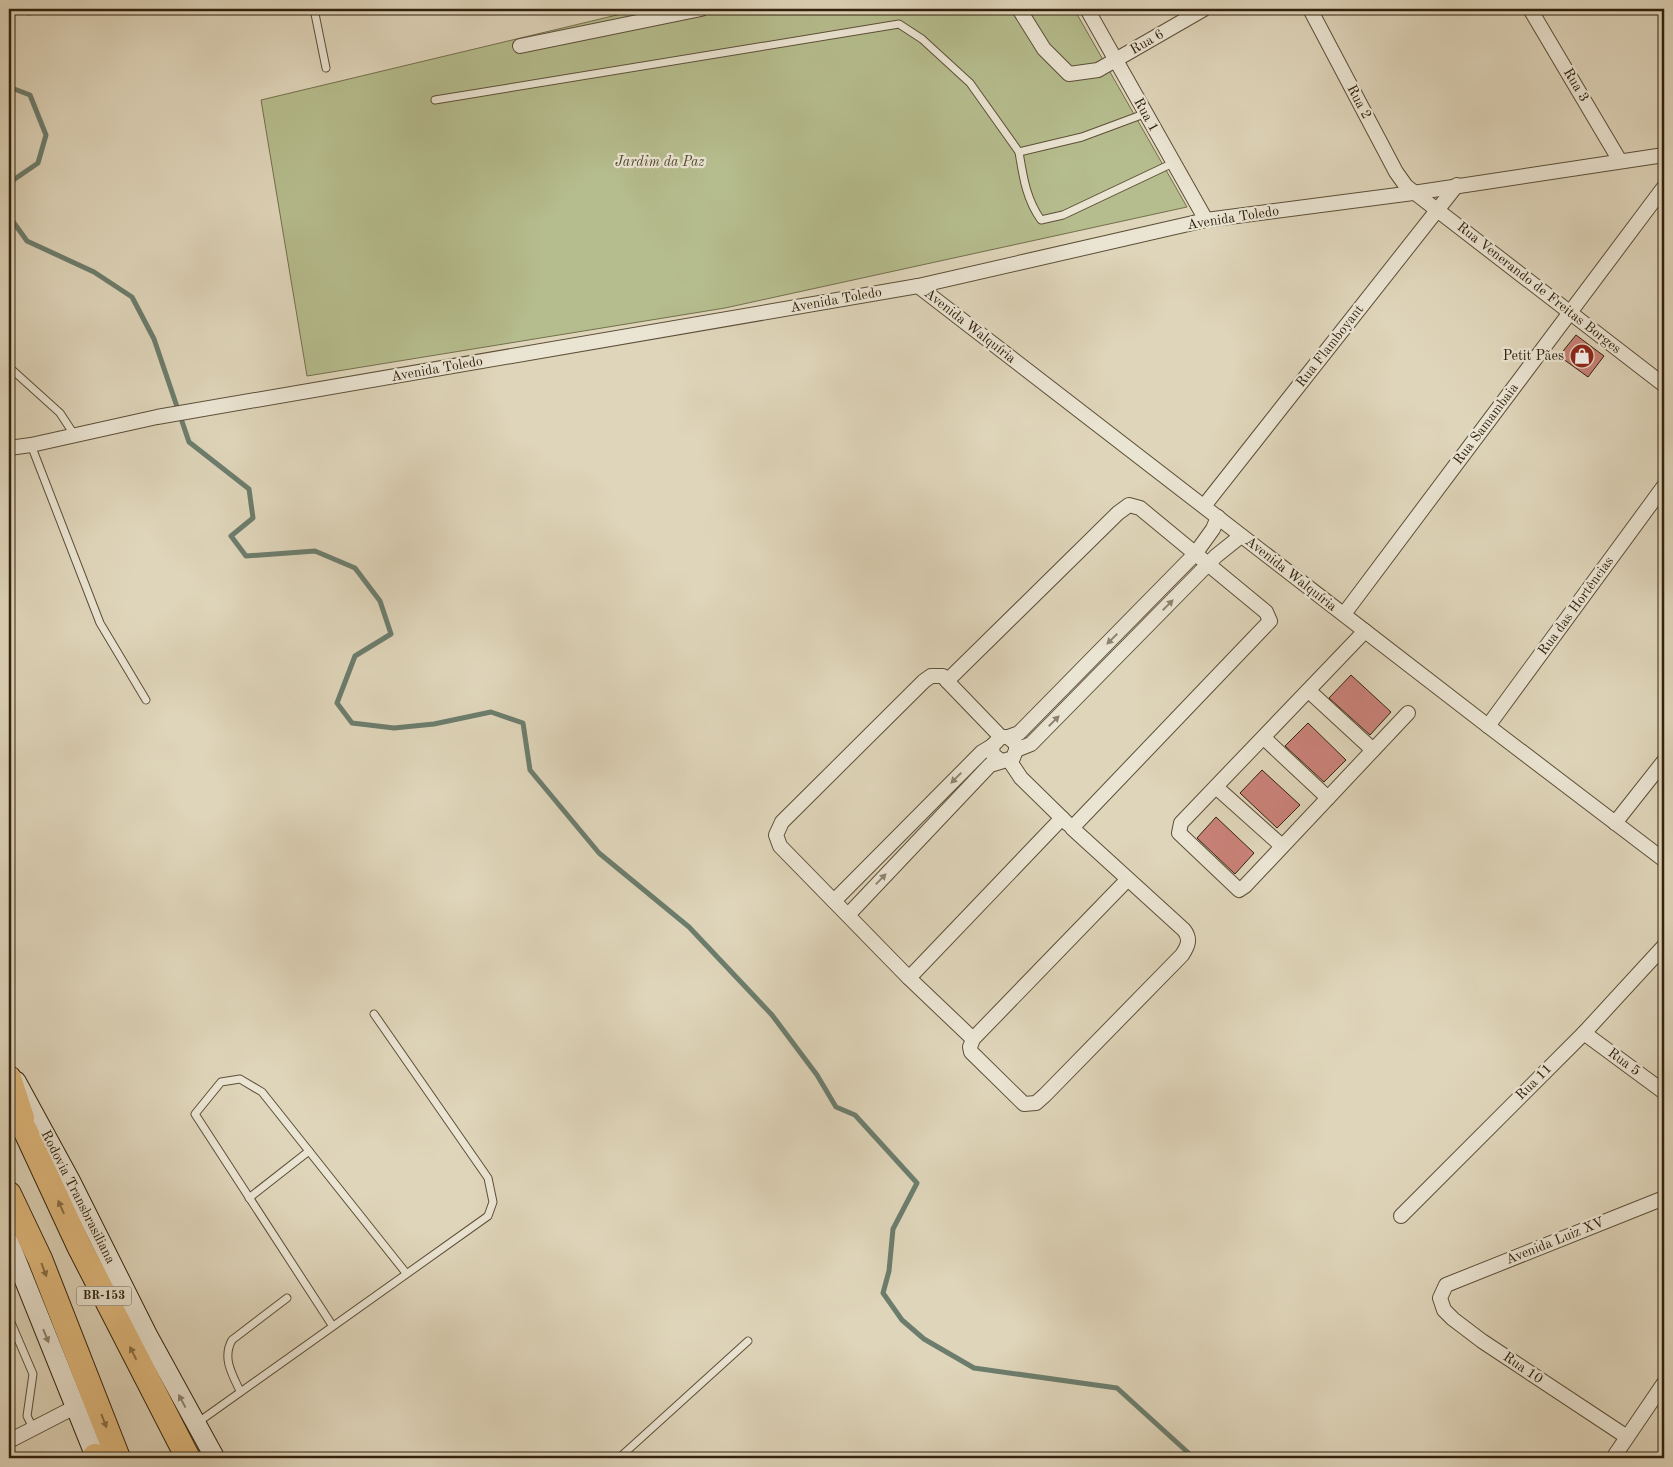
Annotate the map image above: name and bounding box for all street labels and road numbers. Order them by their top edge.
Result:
street label: Rua 6 [1128,27,1166,57]
street label: Rua 3 [1561,66,1591,104]
street label: Rua 2 [1344,83,1374,121]
street label: Rua 1 [1131,96,1161,134]
street label: Avenida Toledo [1186,204,1280,232]
street label: Rua Venerando de Freitas Borges [1454,220,1624,356]
street label: Avenida Toledo [789,285,883,315]
street label: Avenida Walquíria [922,286,1018,366]
street label: Rua Flamboyant [1294,302,1366,390]
street label: Avenida Toledo [390,354,484,384]
street label: Rua Samambaia [1451,381,1521,467]
street label: Avenida Walquíria [1243,534,1339,614]
street label: Rua das Hortências [1536,554,1616,658]
street label: Rua 5 [1605,1046,1643,1078]
street label: Rua 11 [1513,1061,1555,1103]
street label: Rodovia Transbrasiliana [38,1128,118,1266]
street label: Avenida Luiz XV [1504,1215,1606,1267]
road number: BR-153 [76,1286,132,1305]
street label: Rua 10 [1501,1350,1545,1386]

